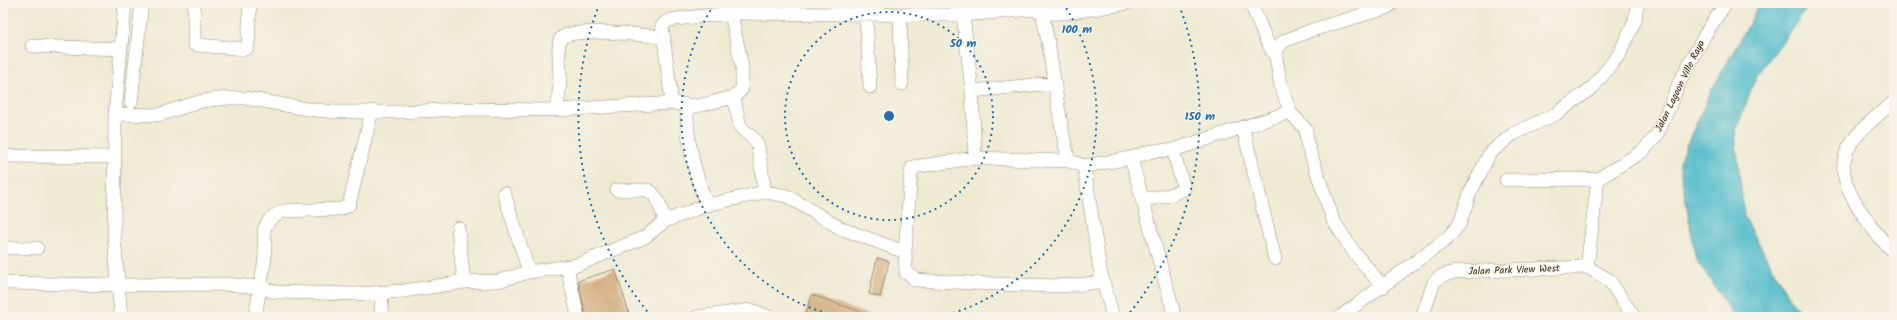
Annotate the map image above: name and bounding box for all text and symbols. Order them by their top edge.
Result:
text: 100 m [1062,20,1092,39]
text: 50 m [949,34,977,53]
street label: Jalan Lagoon Ville Raya [1651,37,1709,135]
text: 150 m [1185,107,1215,126]
centre of rings [882,109,896,123]
street label: Jalan Park View West [1468,260,1560,280]

